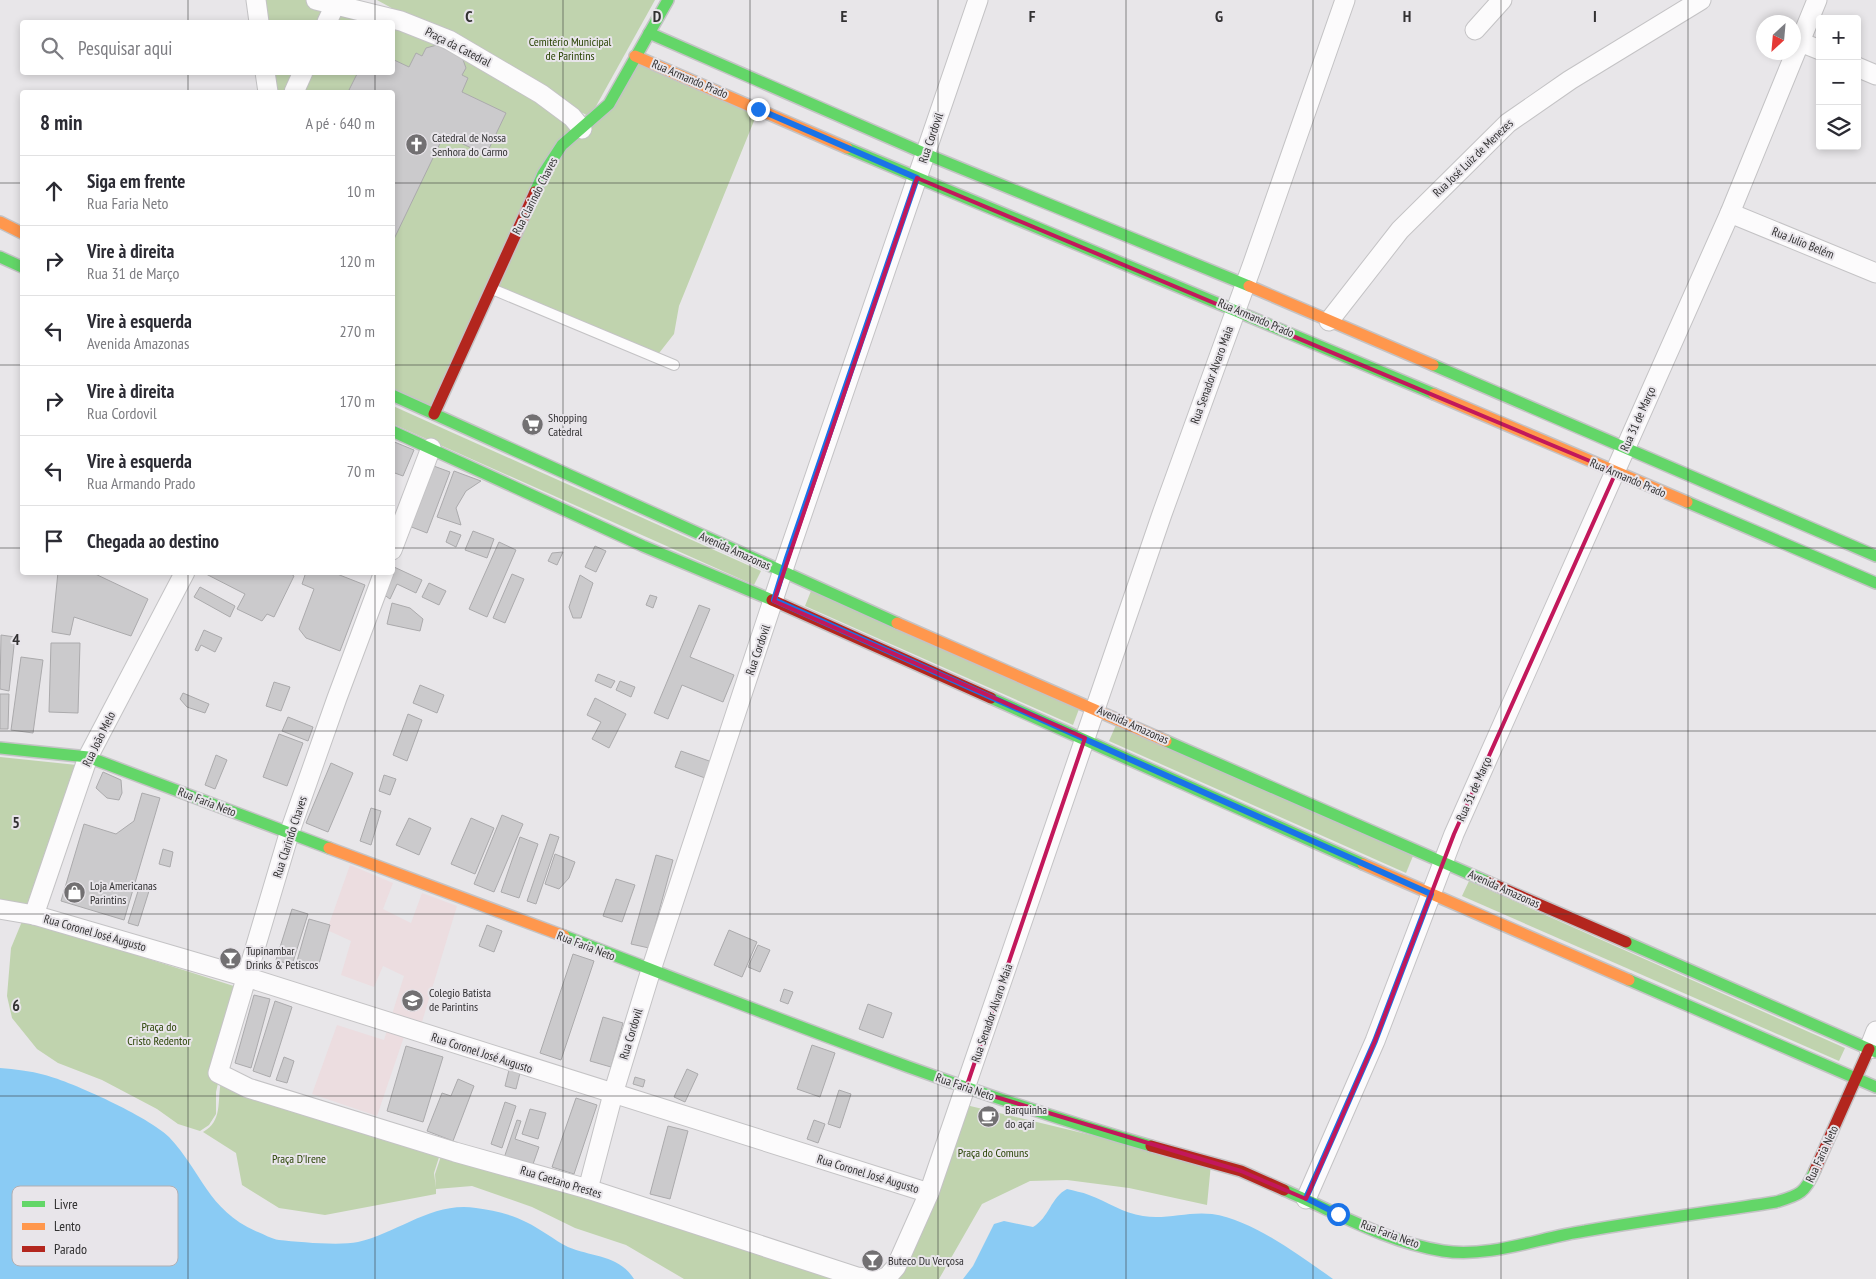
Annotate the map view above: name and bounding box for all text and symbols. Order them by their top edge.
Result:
text: C [465,6,473,26]
text: D [653,6,662,26]
text: E [841,6,848,26]
text: F [1029,6,1036,26]
text: G [1215,6,1223,26]
text: H [1403,6,1411,26]
text: I [1593,6,1597,26]
north arrow [1756,15,1801,60]
map controls [1816,15,1861,150]
button: + [1816,15,1861,60]
search box [20,20,395,75]
street label: Praça da Catedral [423,24,494,70]
icon: search [38,34,66,62]
park label: Cemitério Municipal de Parintins [529,34,612,63]
text: Pesquisar aqui [78,36,172,60]
street label: Rua Armando Prado [650,56,731,101]
button: − [1816,60,1861,105]
route end [747,98,770,121]
button: layers [1816,105,1861,150]
text: 8 min [40,109,82,136]
street label: Rua Cordovil [915,110,946,165]
text: A pé · 640 m [305,113,375,133]
street label: Rua José Luiz de Menezes [1429,116,1516,200]
place label: Catedral de Nossa Senhora do Carmo [432,130,508,159]
church icon: Catedral de Nossa Senhora do Carmo [404,133,428,157]
street label: Rua Clarindo Chaves [509,155,560,237]
text: Siga em frente [87,169,185,193]
icon: ahead [40,177,68,205]
text: 10 m [347,181,375,201]
text: Rua Faria Neto [87,193,168,213]
street label: Rua Julio Belém [1770,223,1837,262]
text: Vire à direita [87,239,174,263]
icon: right [40,247,68,275]
text: 120 m [340,251,375,271]
text: Rua 31 de Março [87,263,179,283]
street label: Rua Armando Prado [1216,295,1297,340]
text: Vire à esquerda [87,309,192,333]
icon: left [40,317,68,345]
text: 270 m [340,321,375,341]
street label: Rua Senador Alvaro Maia [1187,324,1236,426]
text: Avenida Amazonas [87,333,189,353]
text: Vire à direita [87,379,174,403]
street label: Rua 31 de Março [1617,384,1658,454]
icon: right [40,387,68,415]
text: 170 m [340,391,375,411]
text: Rua Cordovil [87,403,157,423]
place label: Shopping Catedral [548,410,587,439]
supermarket icon: Shopping Catedral [520,413,544,437]
text: Vire à esquerda [87,449,192,473]
street label: Rua Armando Prado [1588,455,1669,500]
icon: left [40,457,68,485]
text: 70 m [347,461,375,481]
text: Rua Armando Prado [87,473,195,493]
icon: arrive [40,527,68,555]
street label: Avenida Amazonas [697,528,773,573]
text: Chegada ao destino [87,529,219,553]
street label: Rua Cordovil [742,622,773,677]
text: 4 [12,629,20,649]
street label: Avenida Amazonas [1095,702,1171,747]
street label: Rua João Melo [79,709,118,769]
street label: Rua 31 de Março [1453,754,1494,824]
street label: Rua Faria Neto [176,784,238,819]
street label: Rua Clarindo Chaves [269,794,310,879]
text: 5 [12,812,20,832]
street label: Avenida Amazonas [1466,866,1542,911]
place label: Loja Americanas Parintins [90,878,157,907]
shop icon: Loja Americanas Parintins [62,881,86,905]
street label: Rua Coronel José Augusto [42,911,148,954]
street label: Rua Faria Neto [555,928,617,963]
place label: Tupinambar Drinks & Petiscos [246,943,318,972]
bar icon: Tupinambar Drinks & Petiscos [218,946,242,970]
street label: Rua Senador Alvaro Maia [968,961,1015,1064]
place label: Colegio Batista de Parintins [429,985,491,1014]
school or university icon: Colegio Batista de Parintins [401,988,425,1012]
text: 6 [12,995,20,1015]
street label: Rua Cordovil [616,1006,645,1061]
park label: Praça do Cristo Redentor [127,1019,191,1048]
street label: Rua Coronel José Augusto [430,1029,535,1076]
street label: Rua Faria Neto [934,1069,996,1104]
place label: Barquinha do açaí [1005,1102,1047,1131]
cafe icon: Barquinha do açaí [977,1105,1001,1129]
street label: Rua Faria Neto [1802,1123,1841,1185]
park label: Praça do Comuns [958,1145,1028,1160]
park label: Praça D'Irene [272,1151,326,1166]
street label: Rua Coronel José Augusto [815,1151,921,1196]
street label: Rua Caetano Prestes [519,1162,604,1201]
legend [12,1186,178,1266]
text: Livre [54,1195,78,1213]
route start [1327,1203,1350,1226]
street label: Rua Faria Neto [1359,1216,1421,1251]
text: Lento [54,1217,81,1235]
text: Parado [54,1240,87,1258]
bar icon: Buteco Du Verçosa [860,1249,884,1273]
place label: Buteco Du Verçosa [888,1253,964,1268]

